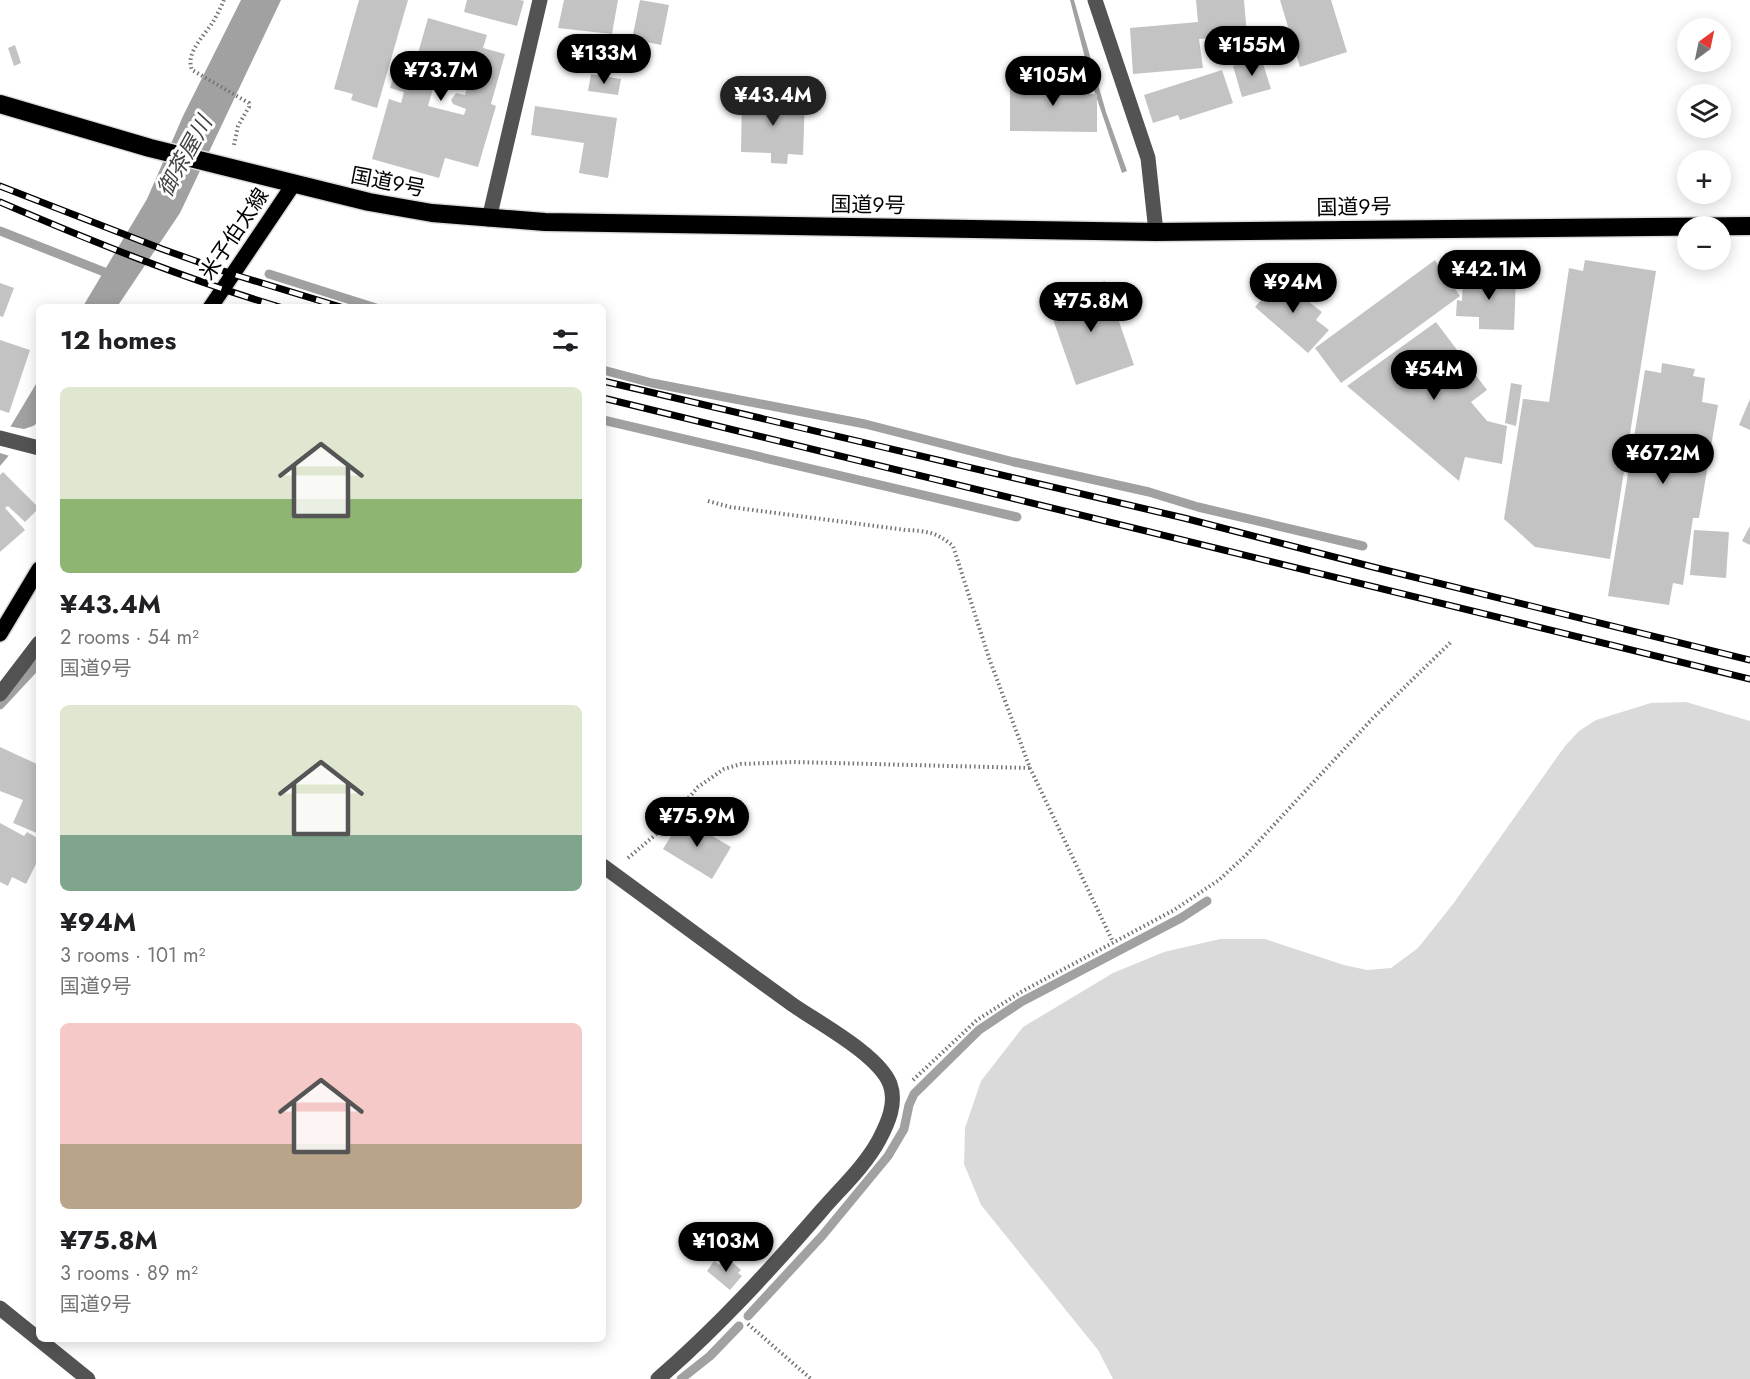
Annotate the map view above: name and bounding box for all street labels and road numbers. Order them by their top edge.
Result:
street label: 国道9号 [348,160,428,204]
street label: 米子伯太線 [192,182,276,286]
street label: 国道9号 [830,189,906,221]
street label: 国道9号 [1316,191,1392,223]

